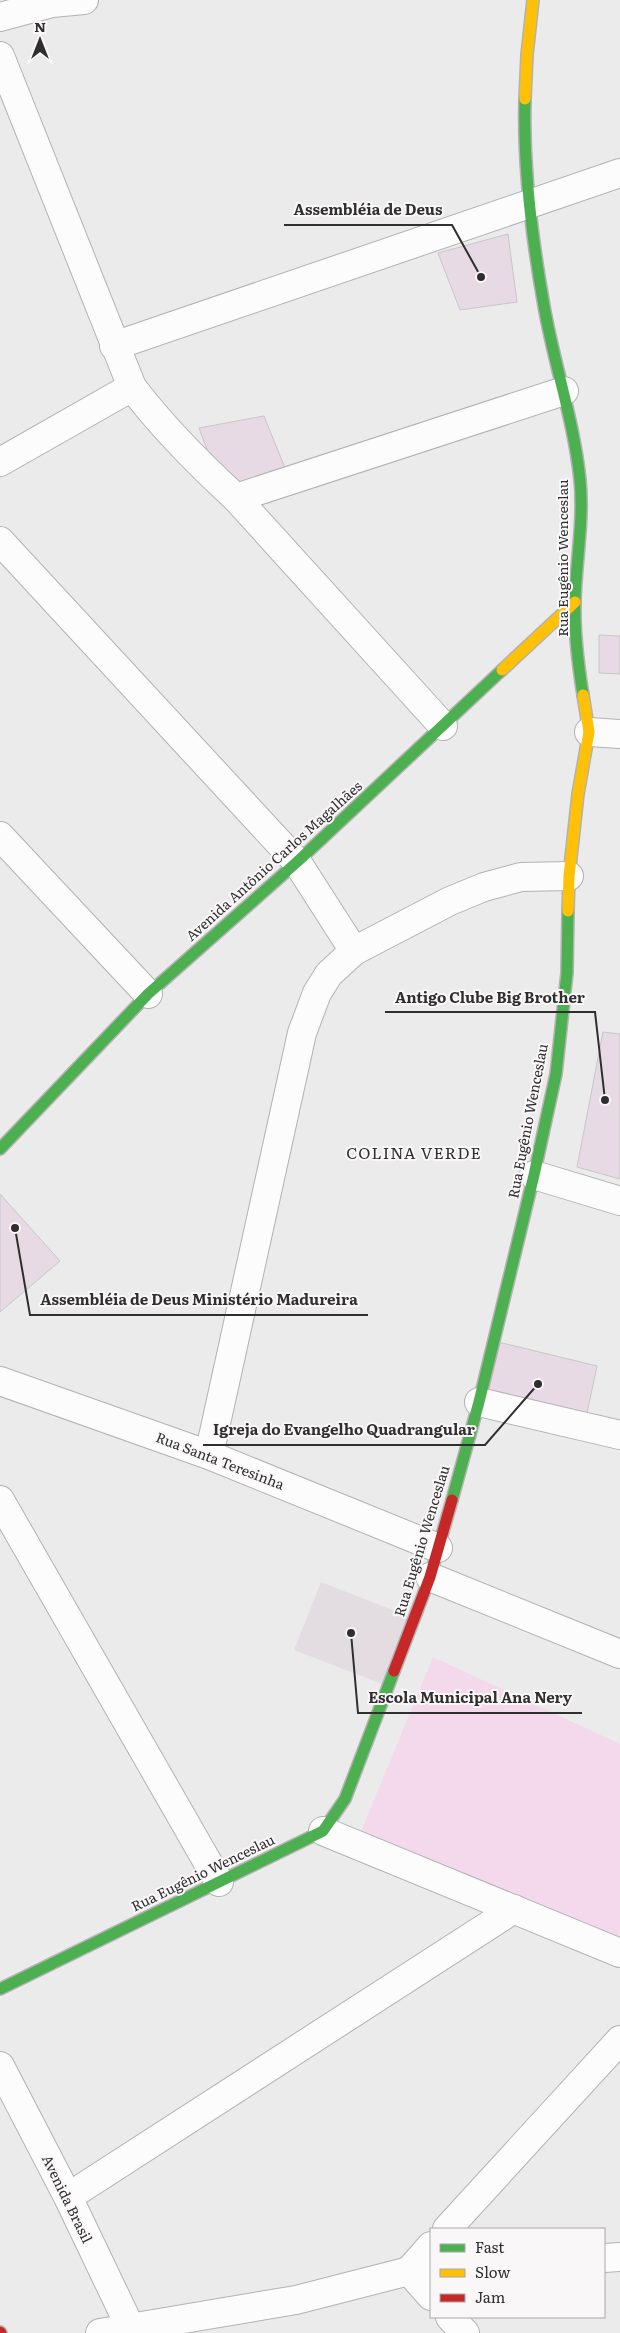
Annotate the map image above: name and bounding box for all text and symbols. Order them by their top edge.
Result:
north arrow [15,15,65,65]
text: N [34,16,46,36]
callout: Assembléia de Deus [284,195,452,225]
text: Assembléia de Deus [294,197,443,220]
street label: Rua Eugênio Wenceslau [552,479,572,637]
street label: Avenida Antônio Carlos Magalhães [181,776,366,945]
callout: Antigo Clube Big Brother [385,982,595,1012]
text: Antigo Clube Big Brother [395,985,585,1008]
street label: Rua Eugênio Wenceslau [502,1042,552,1200]
district label: COLINA VERDE [346,1140,482,1164]
callout: Assembléia de Deus Ministério Madureira [30,1285,368,1315]
text: Assembléia de Deus Ministério Madureira [40,1287,358,1310]
callout: Igreja do Evangelho Quadrangular [203,1415,485,1445]
text: Igreja do Evangelho Quadrangular [213,1417,475,1440]
street label: Rua Santa Teresinha [153,1426,288,1494]
street label: Rua Eugênio Wenceslau [388,1462,454,1619]
callout: Escola Municipal Ana Nery [358,1683,582,1713]
text: Escola Municipal Ana Nery [368,1685,573,1708]
street label: Rua Eugênio Wenceslau [127,1829,278,1916]
street label: Avenida Brasil [38,2151,98,2246]
legend [430,2228,605,2318]
text: Fast [475,2235,504,2258]
text: Slow [475,2260,510,2283]
text: Jam [475,2285,506,2308]

